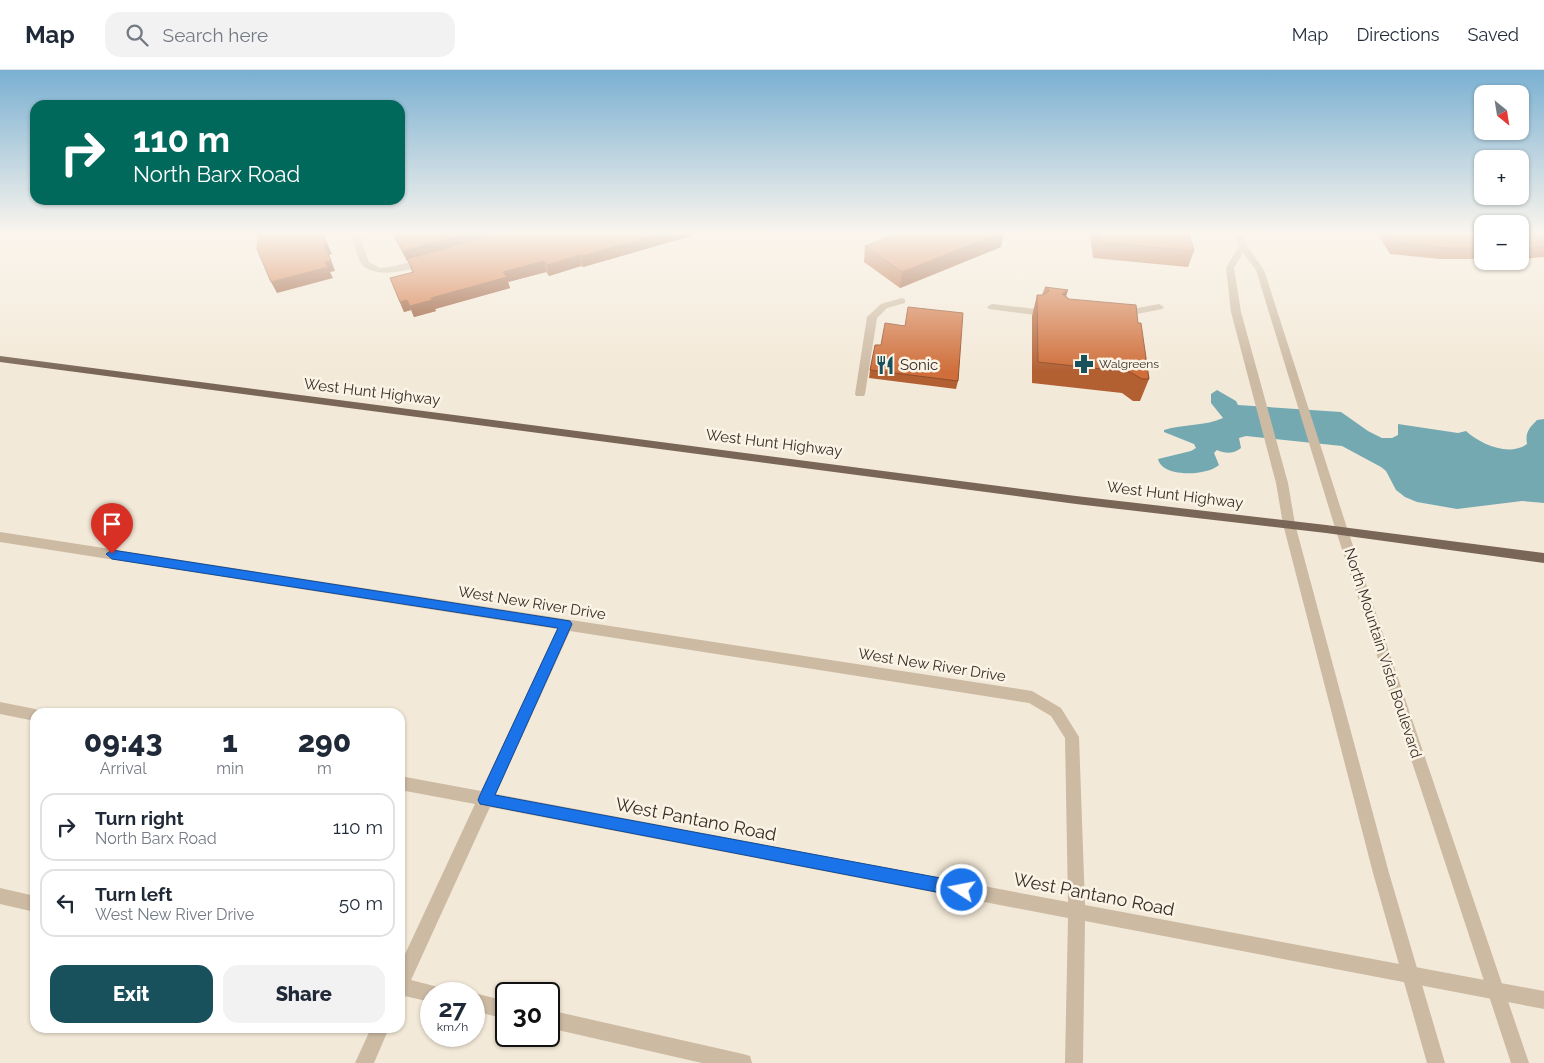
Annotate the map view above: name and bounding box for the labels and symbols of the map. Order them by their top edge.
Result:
north arrow [1474,85,1529,140]
pharmacy icon: Walgreens [1073,353,1095,375]
restaurant icon: Sonic [874,354,896,376]
place label: Sonic [900,356,938,374]
place label: Walgreens [1099,357,1159,371]
street label: West Hunt Highway [303,375,441,409]
street label: West Hunt Highway [705,426,843,460]
street label: West Hunt Highway [1106,478,1244,512]
pin [91,503,133,554]
street label: North Mountain Vista Boulevard [1340,546,1426,760]
street label: West New River Drive [457,582,607,624]
street label: West New River Drive [857,644,1007,686]
street label: West Pantano Road [614,793,778,845]
position arrow [935,863,987,915]
street label: West Pantano Road [1012,868,1176,920]
speed limit sign: 30 [495,982,560,1047]

